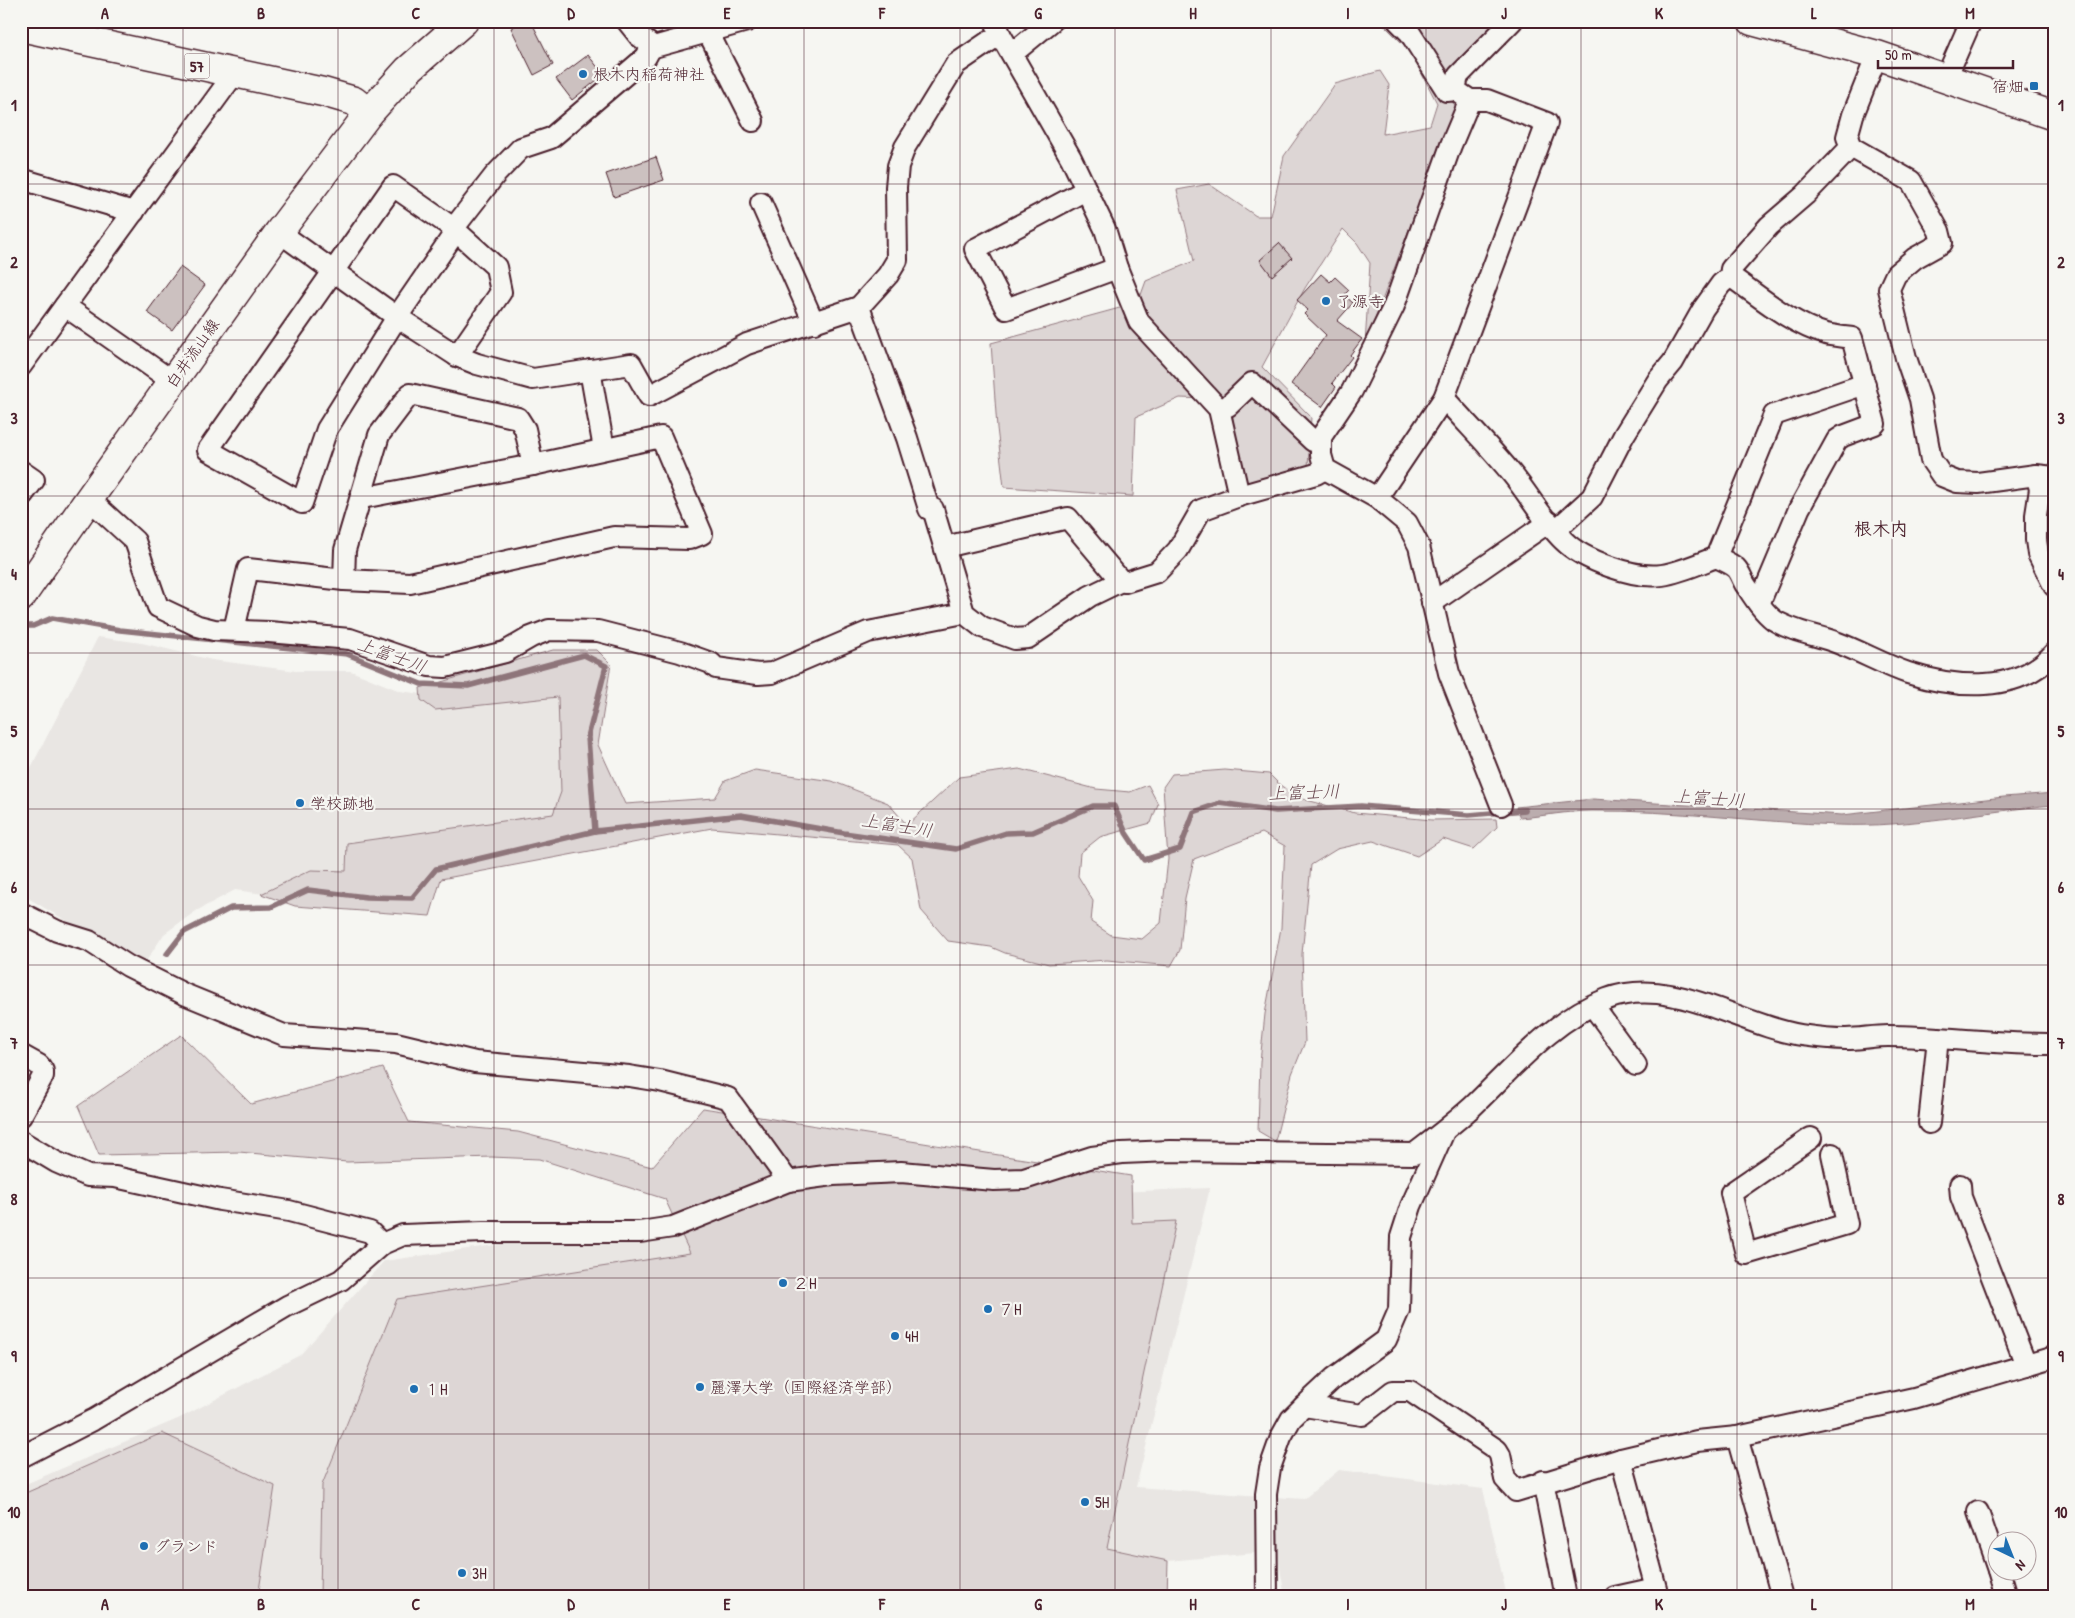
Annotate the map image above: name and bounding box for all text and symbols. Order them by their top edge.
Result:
text: A [101,2,109,24]
text: B [257,2,265,24]
text: C [412,2,421,24]
text: D [567,2,575,24]
text: E [723,2,731,24]
text: F [878,2,886,24]
text: G [1034,2,1042,24]
text: H [1189,2,1197,24]
text: I [1346,2,1350,24]
text: J [1501,2,1507,24]
text: K [1655,2,1664,24]
text: L [1811,2,1817,24]
text: M [1965,2,1975,24]
scale bar [1878,38,2012,70]
text: 50 m [1885,44,1912,65]
road number: 57 [184,54,210,78]
place label: 根木内稲荷神社 [593,63,705,85]
marker: 根木内稲荷神社 [577,68,589,80]
place label: 宿畑 [1992,75,2024,97]
marker: 宿畑 [2028,80,2040,92]
text: 1 [11,94,17,116]
text: 1 [2058,94,2064,116]
text: 2 [10,251,18,273]
text: 2 [2057,251,2065,273]
place label: 了源寺 [1336,290,1384,312]
marker: 了源寺 [1320,295,1332,307]
street label: 白井流山線 [160,314,224,392]
text: 3 [10,407,18,429]
text: 3 [2057,407,2065,429]
district label: 根木内 [1854,516,1908,541]
text: 4 [11,563,17,585]
text: 4 [2058,563,2064,585]
water label: 上富士川 [354,631,430,679]
text: 5 [11,720,18,742]
text: 5 [2058,720,2065,742]
water label: 上富士川 [1268,778,1340,806]
water label: 上富士川 [1672,783,1746,813]
place label: 学校跡地 [310,792,374,814]
marker: 学校跡地 [294,797,306,809]
water label: 上富士川 [859,807,935,843]
text: 6 [11,876,18,898]
text: 6 [2058,876,2065,898]
text: 7 [9,1032,18,1054]
text: 7 [2056,1032,2065,1054]
text: 8 [11,1188,18,1210]
text: 8 [2058,1188,2065,1210]
place label: ２H [793,1272,817,1294]
marker: ２H [777,1277,789,1289]
place label: ７H [998,1298,1022,1320]
marker: ７H [982,1303,994,1315]
place label: 4H [905,1325,919,1347]
marker: 4H [889,1330,901,1342]
text: 9 [11,1345,17,1367]
text: 9 [2058,1345,2064,1367]
place label: 麗澤大学（国際経済学部） [710,1376,902,1398]
place label: １H [424,1378,448,1400]
marker: 麗澤大学（国際経済学部） [694,1381,706,1393]
marker: １H [408,1383,420,1395]
place label: 5H [1095,1491,1109,1513]
marker: 5H [1079,1496,1091,1508]
text: 10 [8,1501,20,1523]
text: 10 [2055,1501,2067,1523]
north arrow [1988,1530,2038,1580]
place label: グランド [154,1535,218,1557]
marker: グランド [138,1540,150,1552]
text: N [2012,1556,2030,1576]
place label: 3H [472,1562,487,1584]
marker: 3H [456,1567,468,1579]
text: A [101,1593,109,1615]
text: B [257,1593,265,1615]
text: C [412,1593,421,1615]
text: D [567,1593,575,1615]
text: E [723,1593,731,1615]
text: F [878,1593,886,1615]
text: G [1034,1593,1042,1615]
text: H [1189,1593,1197,1615]
text: I [1346,1593,1350,1615]
text: J [1501,1593,1507,1615]
text: K [1655,1593,1664,1615]
text: L [1811,1593,1817,1615]
text: M [1965,1593,1975,1615]

